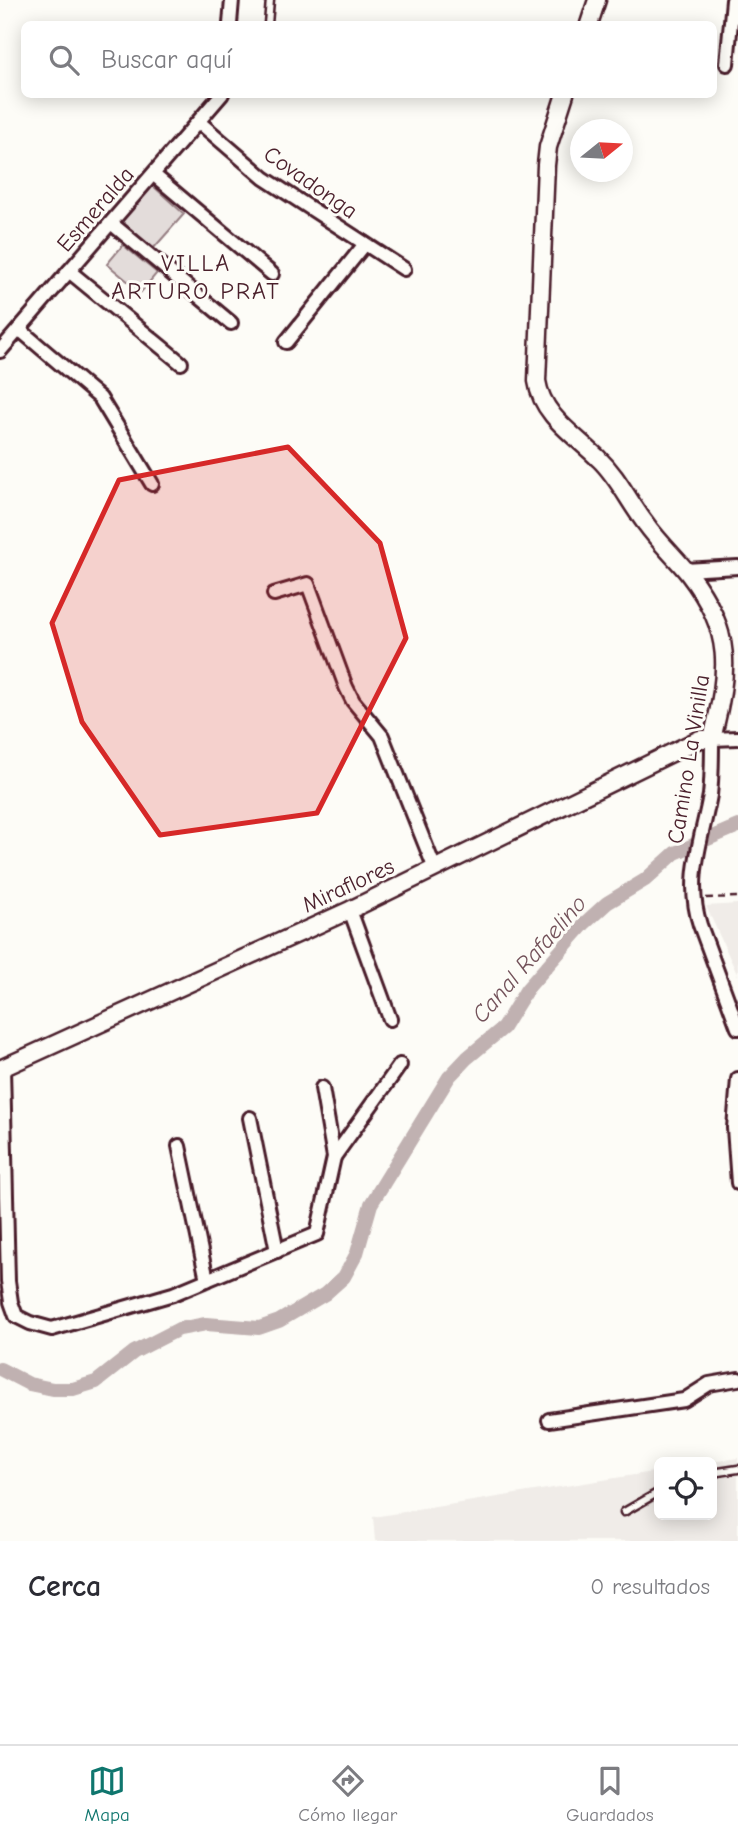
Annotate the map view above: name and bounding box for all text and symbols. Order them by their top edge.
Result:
search box [21,21,717,98]
icon: search [45,41,83,79]
text: Buscar aquí [101,45,232,75]
north arrow [570,119,633,182]
street label: Covadonga [259,140,363,224]
street label: Esmeralda [51,161,140,257]
district label: VILLA ARTURO PRAT [111,249,281,305]
street label: Camino La Vinilla [662,673,715,846]
street label: Miraflores [298,852,399,918]
water label: Canal Rafaelino [466,889,592,1029]
map controls [654,1457,717,1520]
button: locate [654,1457,717,1520]
text: Cerca [28,1569,101,1604]
text: 0 resultados [590,1573,710,1600]
tab: Mapa [84,1762,130,1826]
tab: Cómo llegar [298,1762,397,1826]
tab: Guardados [566,1762,654,1826]

